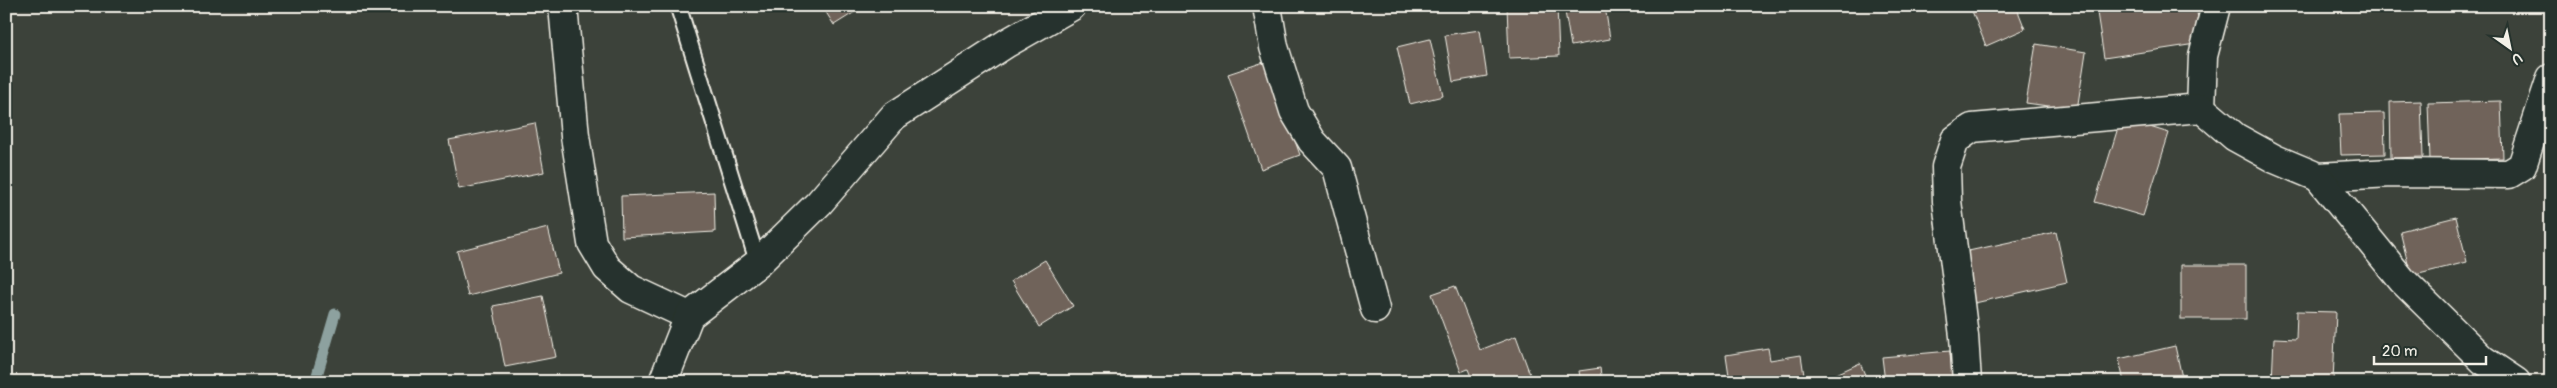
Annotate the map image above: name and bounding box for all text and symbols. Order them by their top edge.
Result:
north arrow [2484,22,2534,72]
text: U [2508,49,2525,68]
scale bar [2374,333,2487,365]
text: 20 m [2382,342,2417,361]

